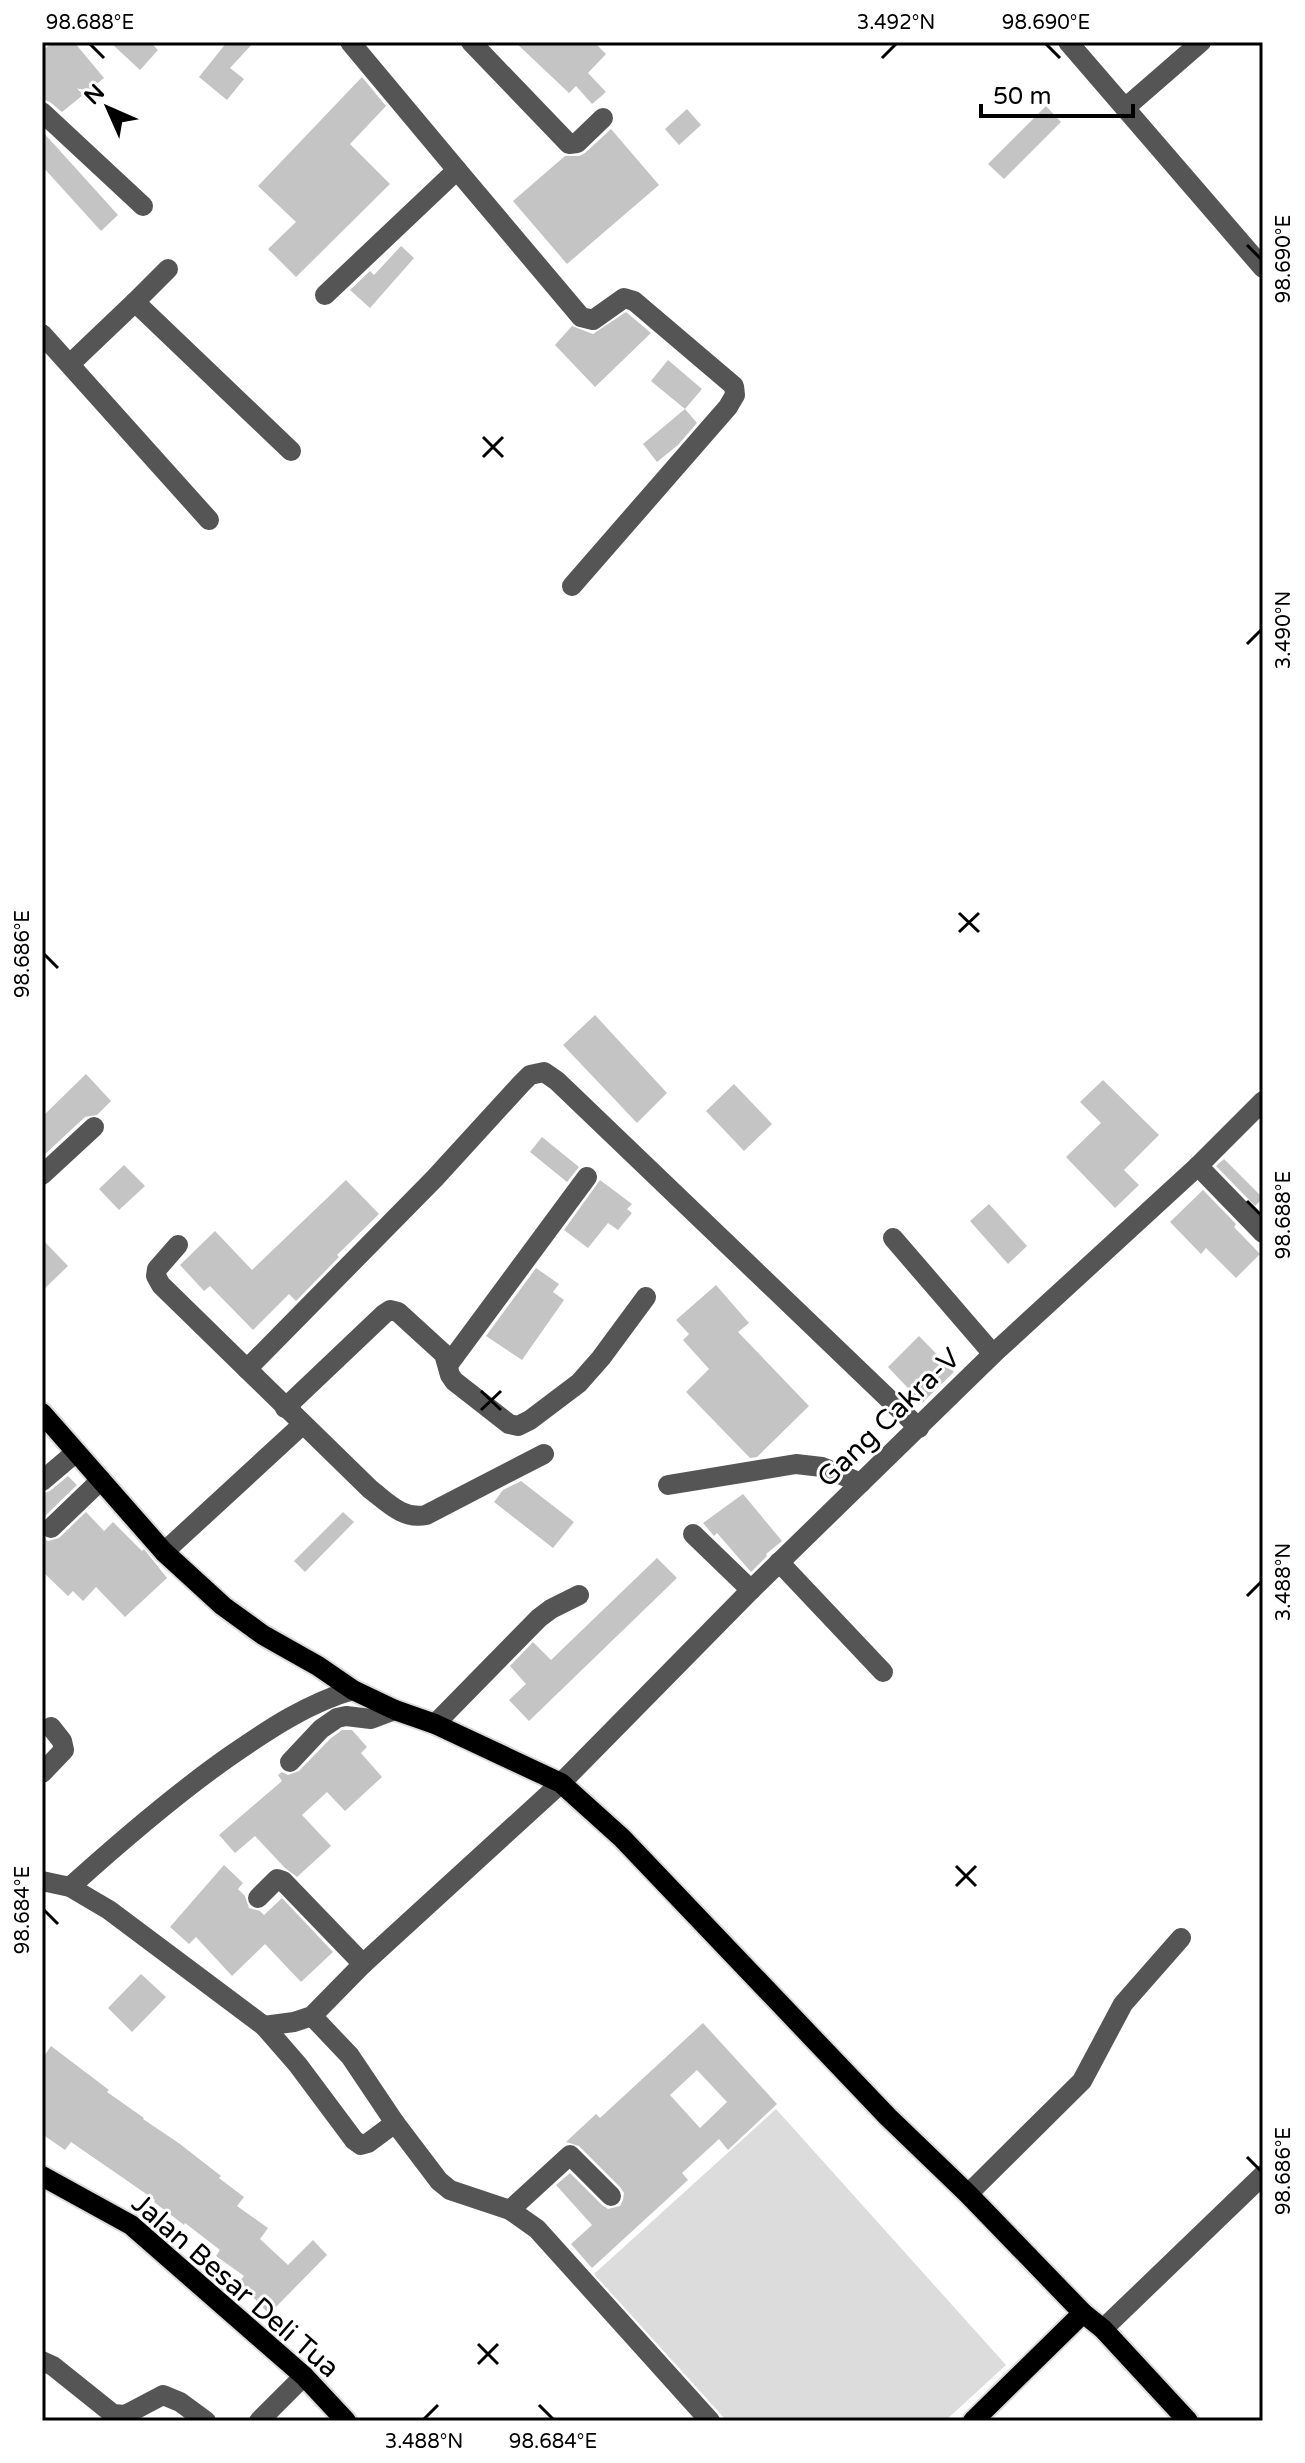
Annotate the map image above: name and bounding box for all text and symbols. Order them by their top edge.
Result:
text: 98.688°E [46,11,134,35]
text: 3.492°N [857,11,935,35]
text: 98.690°E [1002,11,1090,35]
north arrow [68,68,148,148]
scale bar [981,68,1133,118]
text: N [79,79,110,110]
text: 50 m [993,82,1051,111]
text: 98.690°E [1272,215,1296,303]
text: 3.490°N [1272,591,1296,669]
text: 98.686°E [11,910,35,998]
text: 98.688°E [1272,1171,1296,1259]
street label: Gang Cakra-V [810,1341,967,1494]
text: 3.488°N [1272,1543,1296,1621]
text: 98.684°E [11,1866,35,1954]
text: 98.686°E [1272,2127,1296,2215]
street label: Jalan Besar Deli Tua [125,2186,346,2385]
text: 3.488°N [385,2430,463,2454]
text: 98.684°E [509,2430,597,2454]

